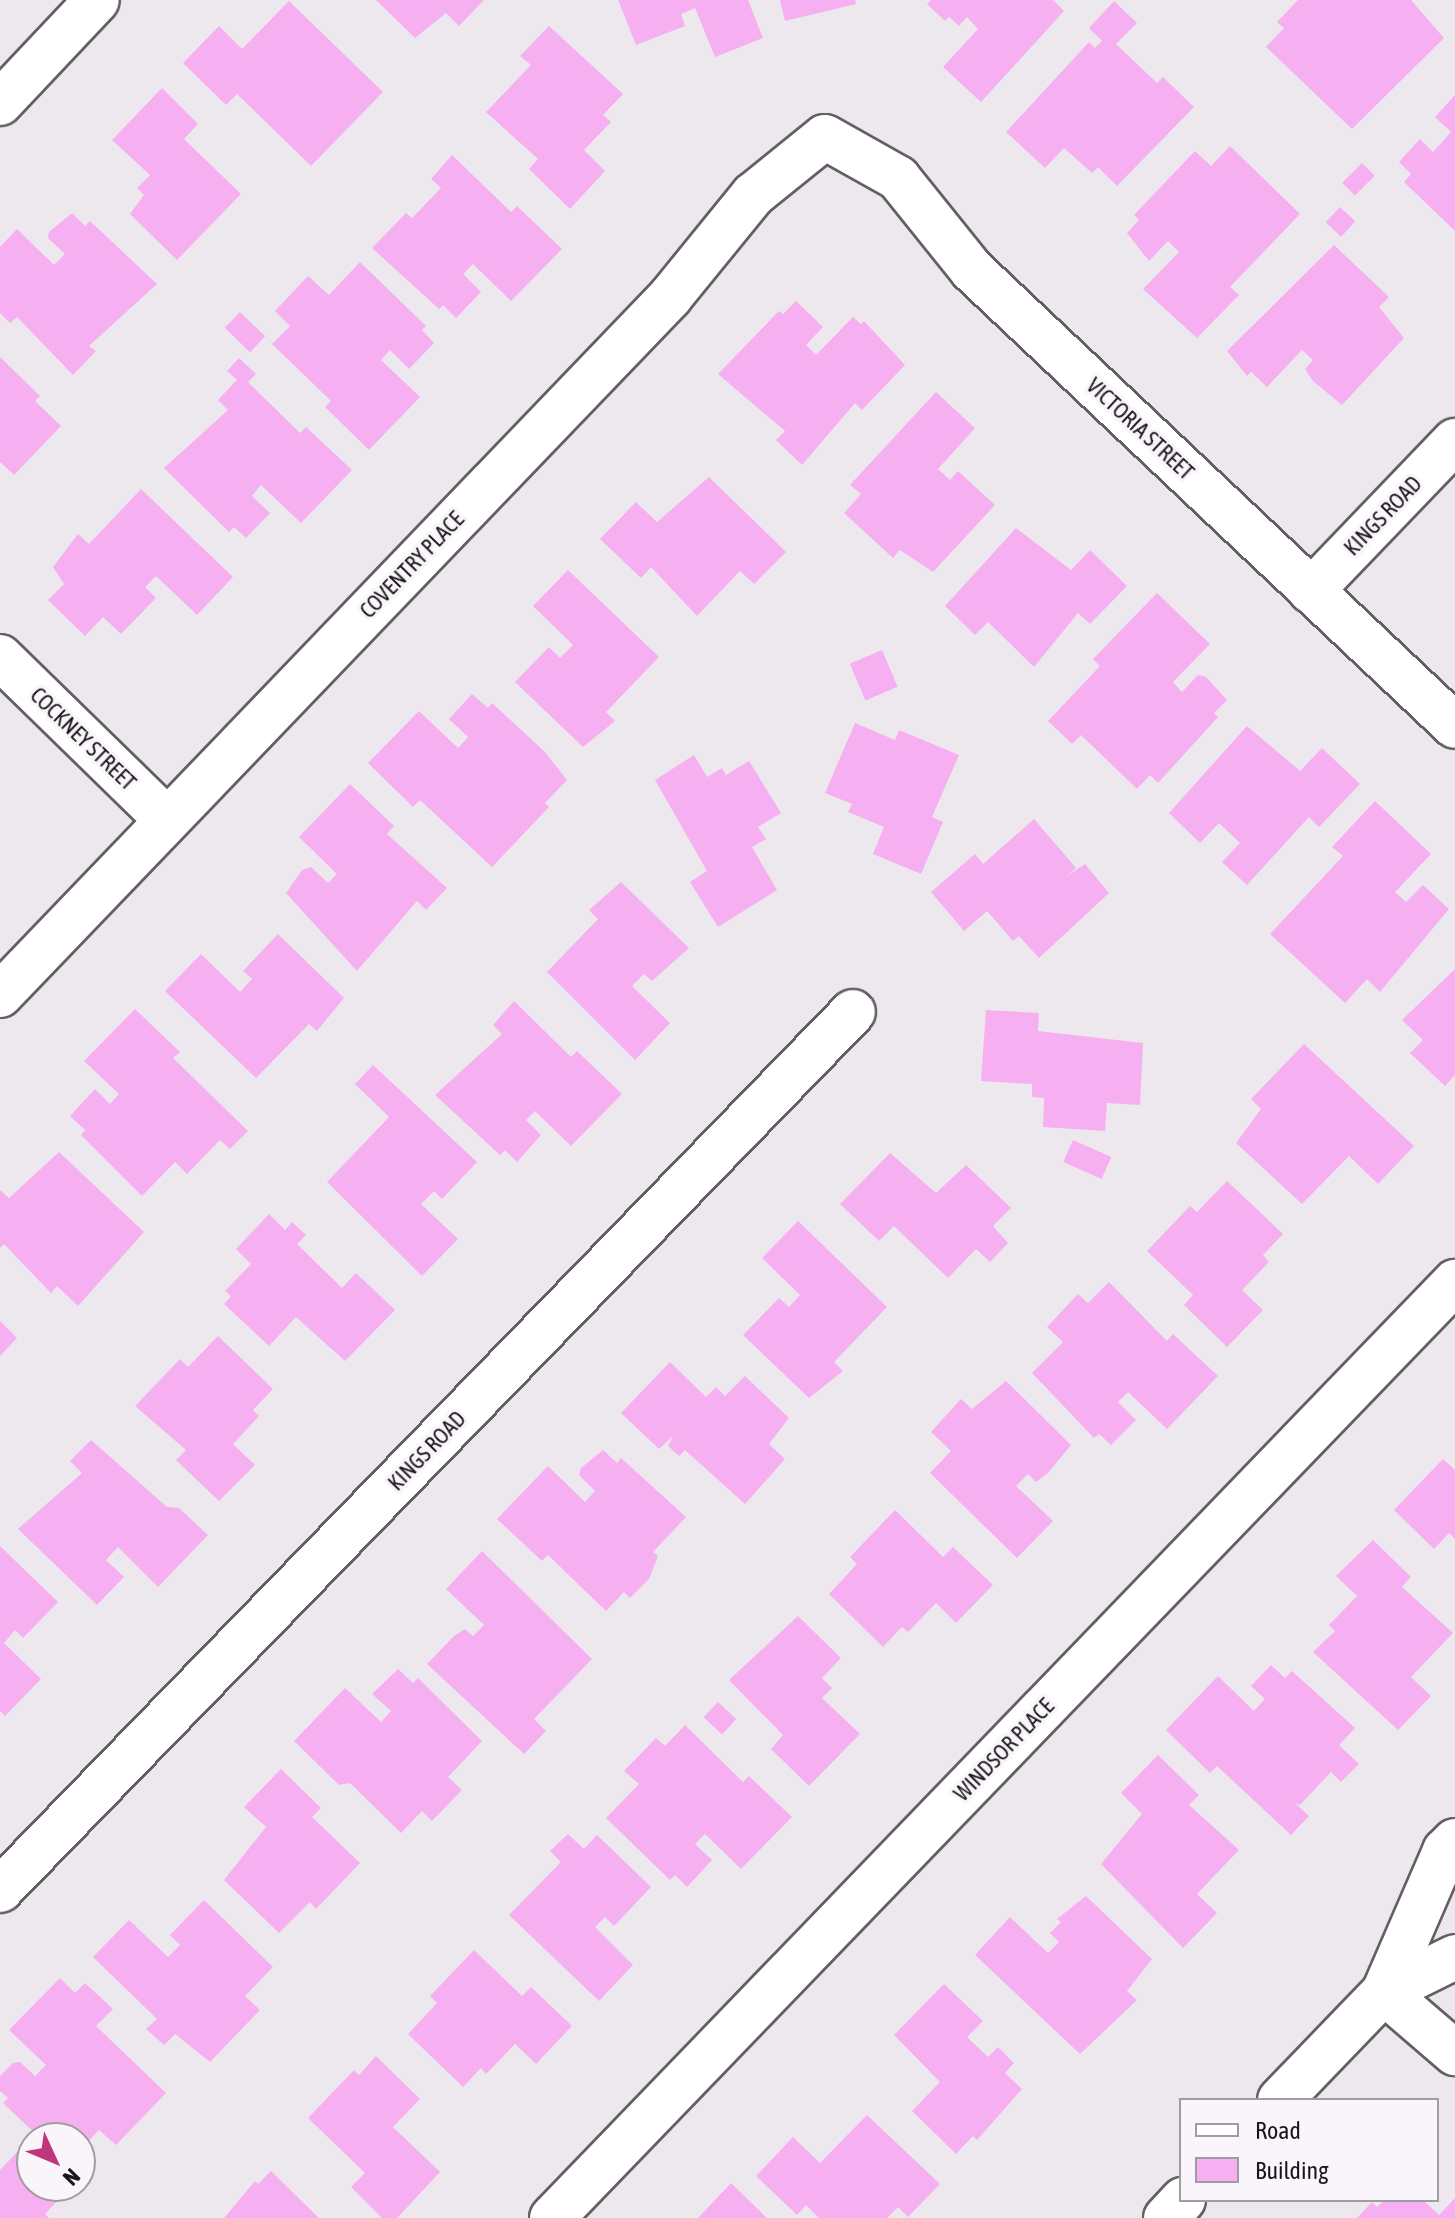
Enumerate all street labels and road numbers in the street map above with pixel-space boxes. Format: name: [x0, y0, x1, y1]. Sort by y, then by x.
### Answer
street label: VICTORIA STREET: [1081, 373, 1199, 485]
street label: KINGS ROAD: [1339, 471, 1427, 561]
street label: COVENTRY PLACE: [355, 506, 469, 624]
street label: COCKNEY STREET: [25, 682, 141, 796]
street label: KINGS ROAD: [383, 1406, 471, 1496]
street label: WINDSOR PLACE: [949, 1693, 1059, 1807]

